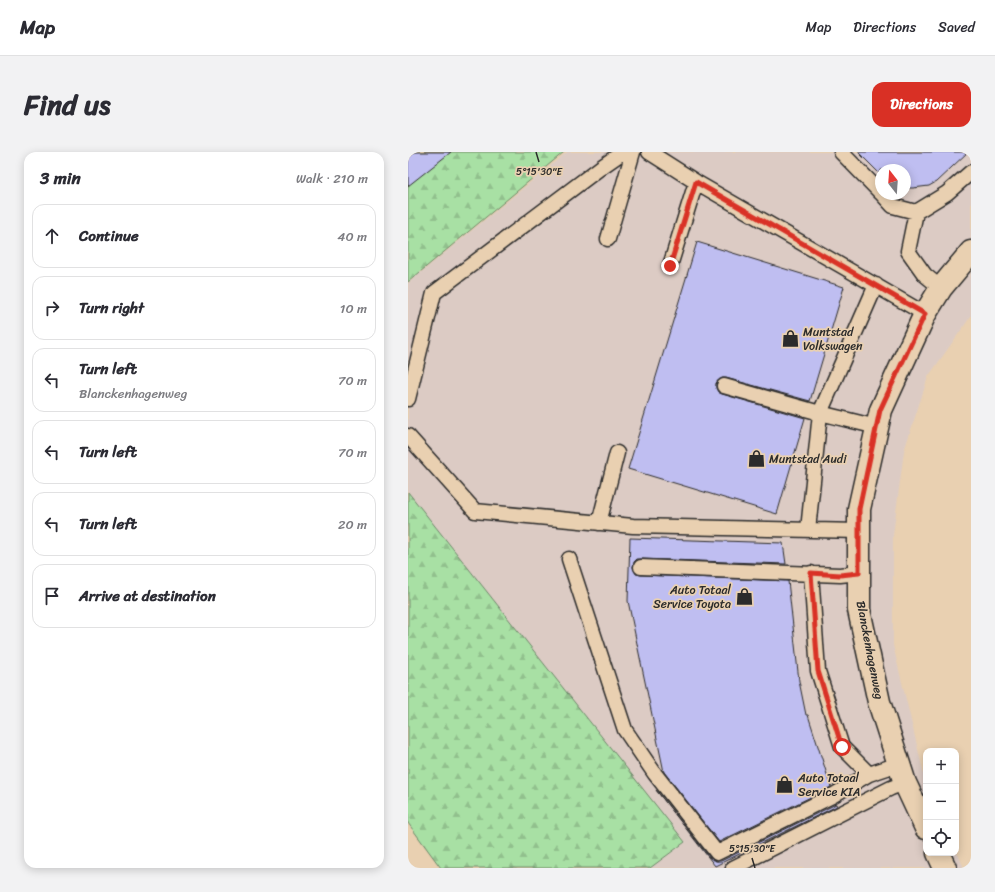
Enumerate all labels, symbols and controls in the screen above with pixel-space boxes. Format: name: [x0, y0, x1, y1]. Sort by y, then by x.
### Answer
text: Map: [20, 11, 55, 44]
text: Map: [805, 15, 831, 40]
text: Directions: [853, 15, 916, 40]
text: Saved: [938, 15, 975, 40]
text: Find us: [24, 80, 111, 129]
button: Directions: [872, 82, 971, 127]
text: 3 min: [40, 163, 81, 193]
text: 5°15'30"E: [516, 163, 563, 181]
north arrow: [875, 164, 911, 200]
text: Walk · 210 m: [296, 167, 368, 190]
text: Continue: [79, 223, 139, 249]
icon: ahead: [41, 225, 63, 247]
text: 40 m: [337, 225, 367, 248]
route end: [661, 257, 679, 275]
text: Turn right: [79, 295, 144, 321]
icon: right: [41, 297, 63, 319]
text: 10 m: [340, 297, 367, 320]
place label: Muntstad Volkswagen: [803, 321, 863, 357]
shop icon: Muntstad Volkswagen: [780, 329, 800, 349]
text: Turn left: [79, 356, 137, 382]
icon: left: [41, 369, 63, 391]
text: 70 m: [338, 369, 367, 392]
text: Blanckenhagenweg: [79, 382, 187, 405]
text: Turn left: [79, 439, 137, 465]
icon: left: [41, 441, 63, 463]
text: 70 m: [338, 441, 367, 464]
place label: Muntstad Audi: [769, 448, 847, 470]
shop icon: Muntstad Audi: [746, 449, 766, 469]
text: Turn left: [79, 511, 137, 537]
icon: left: [41, 513, 63, 535]
text: 20 m: [338, 513, 367, 536]
place label: Auto Totaal Service Toyota: [653, 579, 732, 615]
text: Arrive at destination: [79, 583, 216, 609]
icon: arrive: [41, 585, 63, 607]
shop icon: Auto Totaal Service Toyota: [734, 587, 754, 607]
street label: Blanckenhagenweg: [850, 599, 890, 701]
route start: [833, 738, 851, 756]
map controls: [923, 748, 959, 856]
button: +: [923, 748, 959, 784]
place label: Auto Totaal Service KIA: [797, 767, 860, 803]
shop icon: Auto Totaal Service KIA: [775, 775, 795, 795]
button: −: [923, 784, 959, 820]
button: locate: [923, 820, 959, 856]
text: 5°15'30"E: [729, 840, 776, 858]

